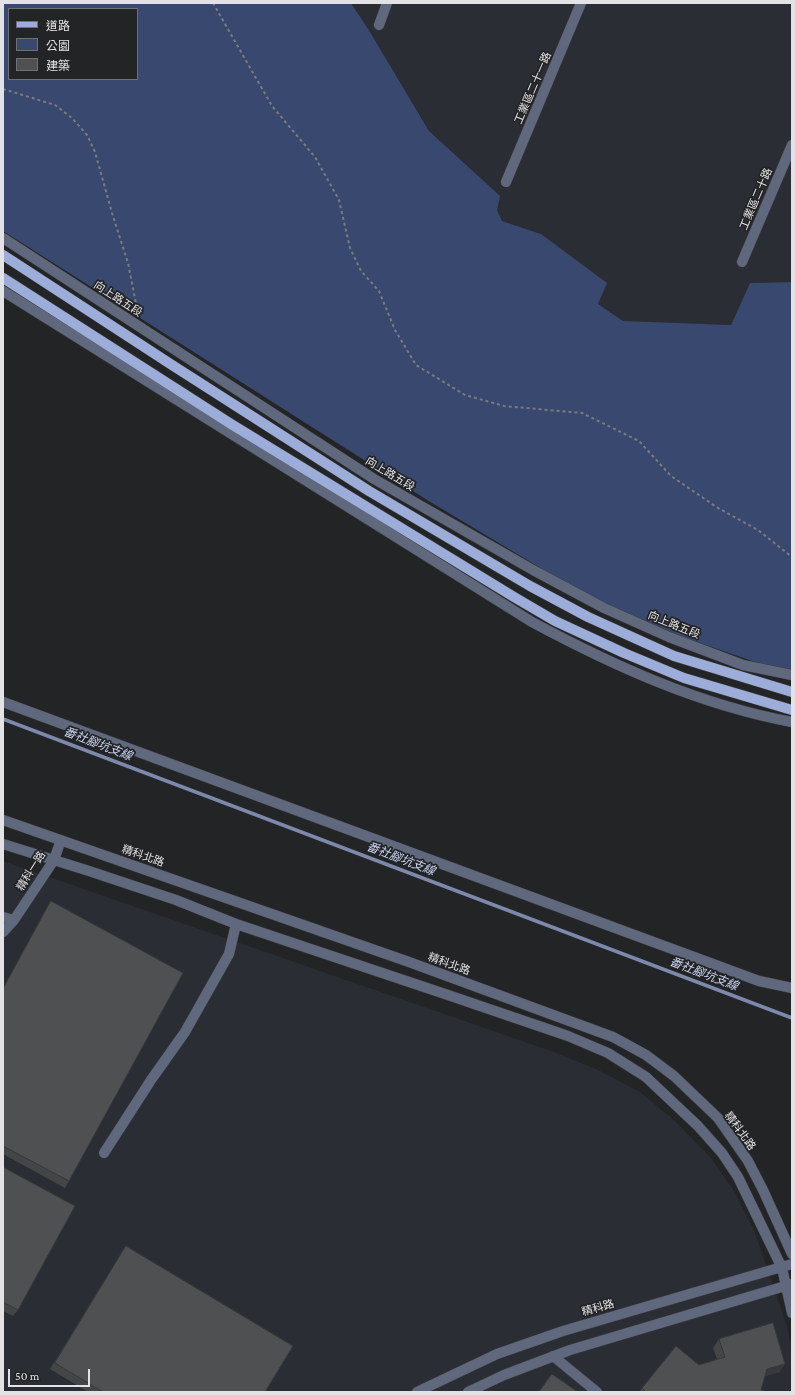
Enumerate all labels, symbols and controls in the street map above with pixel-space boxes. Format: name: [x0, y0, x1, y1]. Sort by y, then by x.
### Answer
legend: [8, 8, 138, 80]
text: 道路: [46, 19, 70, 33]
text: 公園: [46, 39, 70, 53]
street label: 工業區二十一路: [512, 50, 554, 126]
text: 建築: [46, 59, 70, 73]
street label: 工業區二十路: [737, 166, 775, 232]
street label: 向上路五段: [91, 278, 145, 320]
street label: 向上路五段: [363, 454, 417, 494]
street label: 向上路五段: [646, 609, 702, 641]
water label: 番社腳坑支線: [62, 724, 134, 764]
water label: 番社腳坑支線: [365, 839, 437, 879]
street label: 精科北路: [120, 843, 166, 869]
street label: 精科一路: [14, 849, 48, 893]
street label: 精科北路: [426, 950, 472, 978]
water label: 番社腳坑支線: [668, 954, 740, 994]
street label: 精科北路: [722, 1109, 758, 1153]
street label: 精科路: [580, 1297, 616, 1319]
scale bar: [10, 1361, 92, 1387]
text: 50 m: [15, 1369, 39, 1383]

